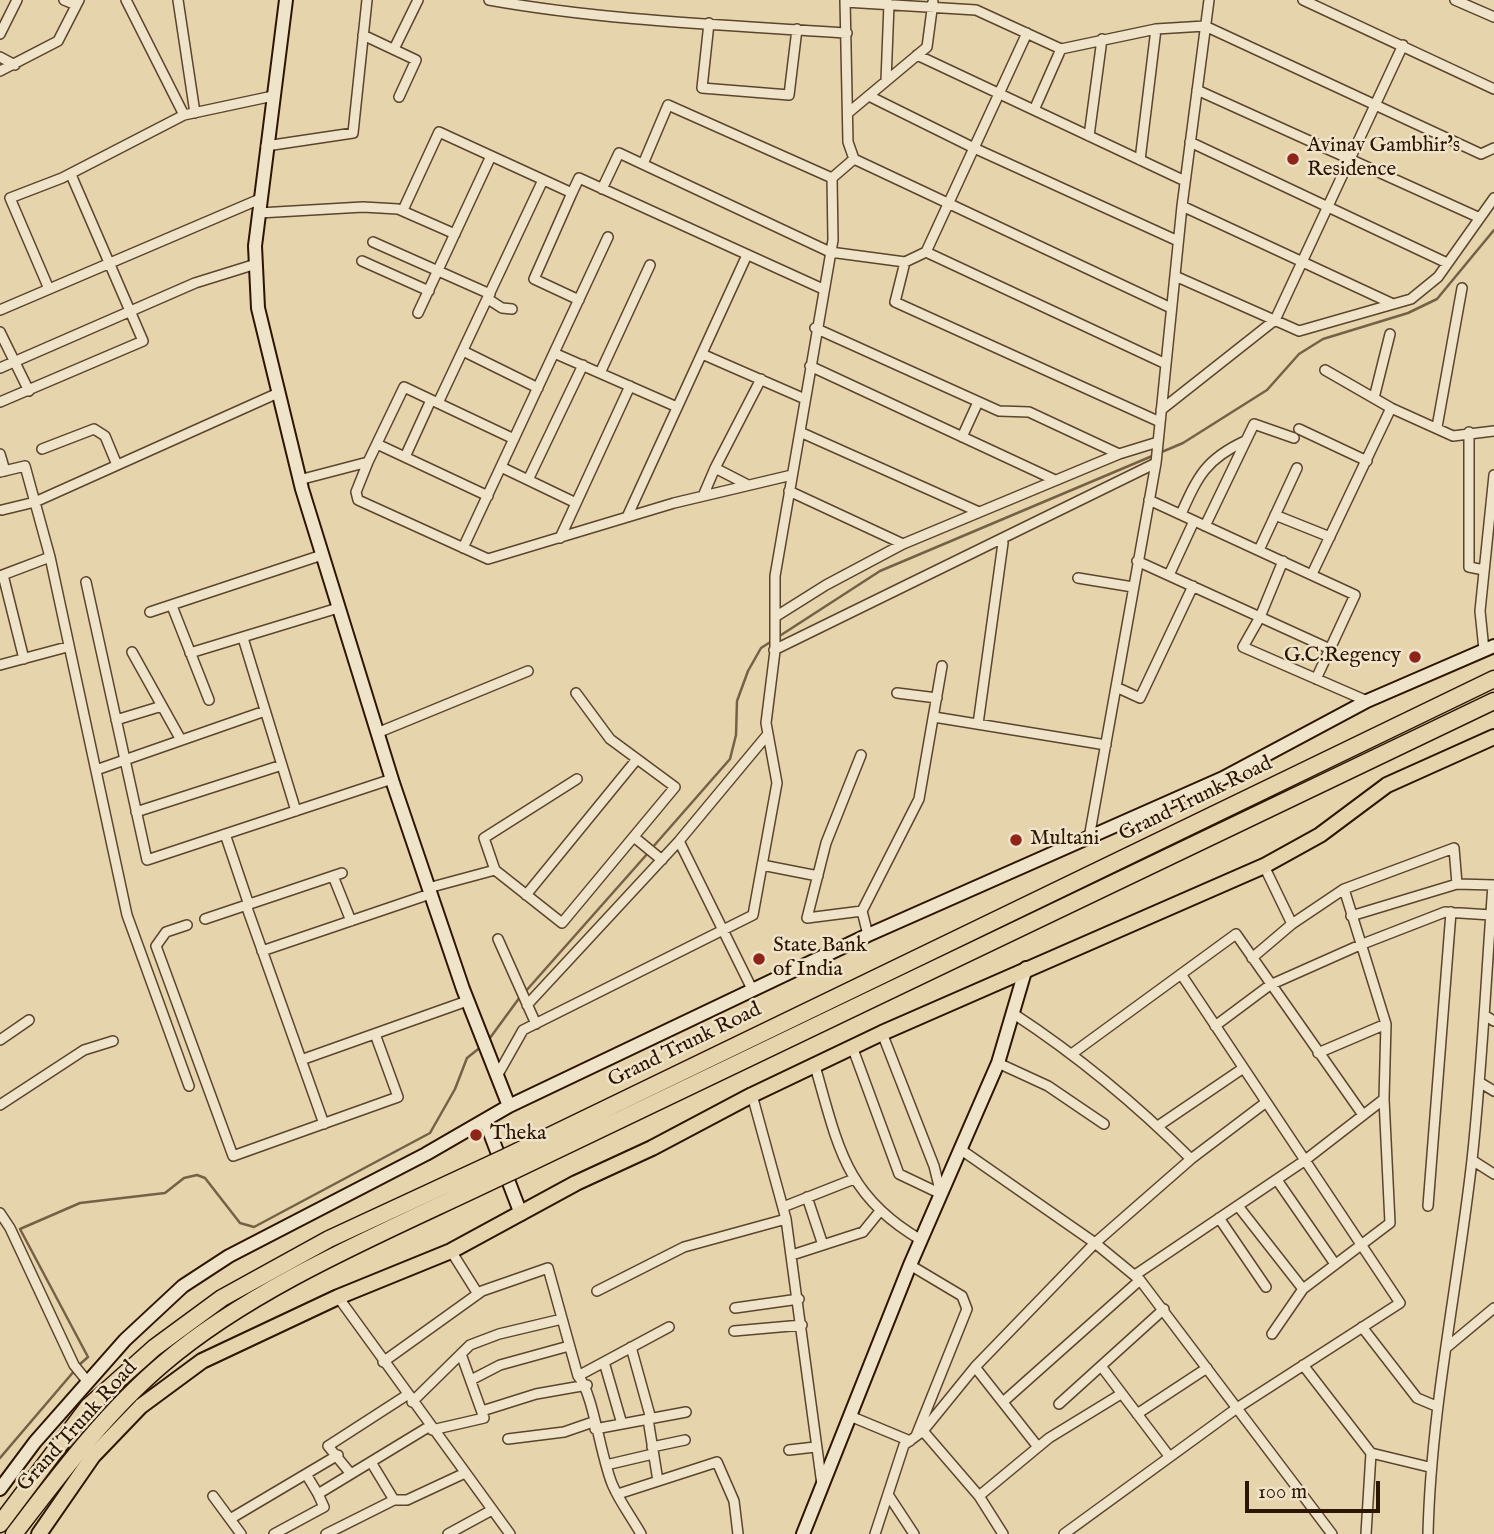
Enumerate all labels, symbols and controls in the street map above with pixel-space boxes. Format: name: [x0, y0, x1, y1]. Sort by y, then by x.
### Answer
place label: Avinav Gambhir's Residence: [1307, 134, 1460, 184]
marker: Avinav Gambhir's Residence: [1285, 151, 1301, 167]
place label: G.C.Regency: [1284, 644, 1401, 670]
marker: G.C.Regency: [1407, 649, 1423, 665]
street label: Grand Trunk Road: [1115, 752, 1277, 848]
place label: Multani: [1030, 827, 1099, 853]
marker: Multani: [1008, 832, 1024, 848]
place label: State Bank of India: [773, 934, 867, 984]
marker: State Bank of India: [751, 951, 767, 967]
street label: Grand Trunk Road: [604, 998, 766, 1094]
place label: Theka: [490, 1122, 546, 1148]
marker: Theka: [468, 1127, 484, 1143]
street label: Grand Trunk Road: [13, 1356, 143, 1498]
scale bar: [1249, 1468, 1384, 1512]
text: 100 m: [1258, 1479, 1307, 1506]

